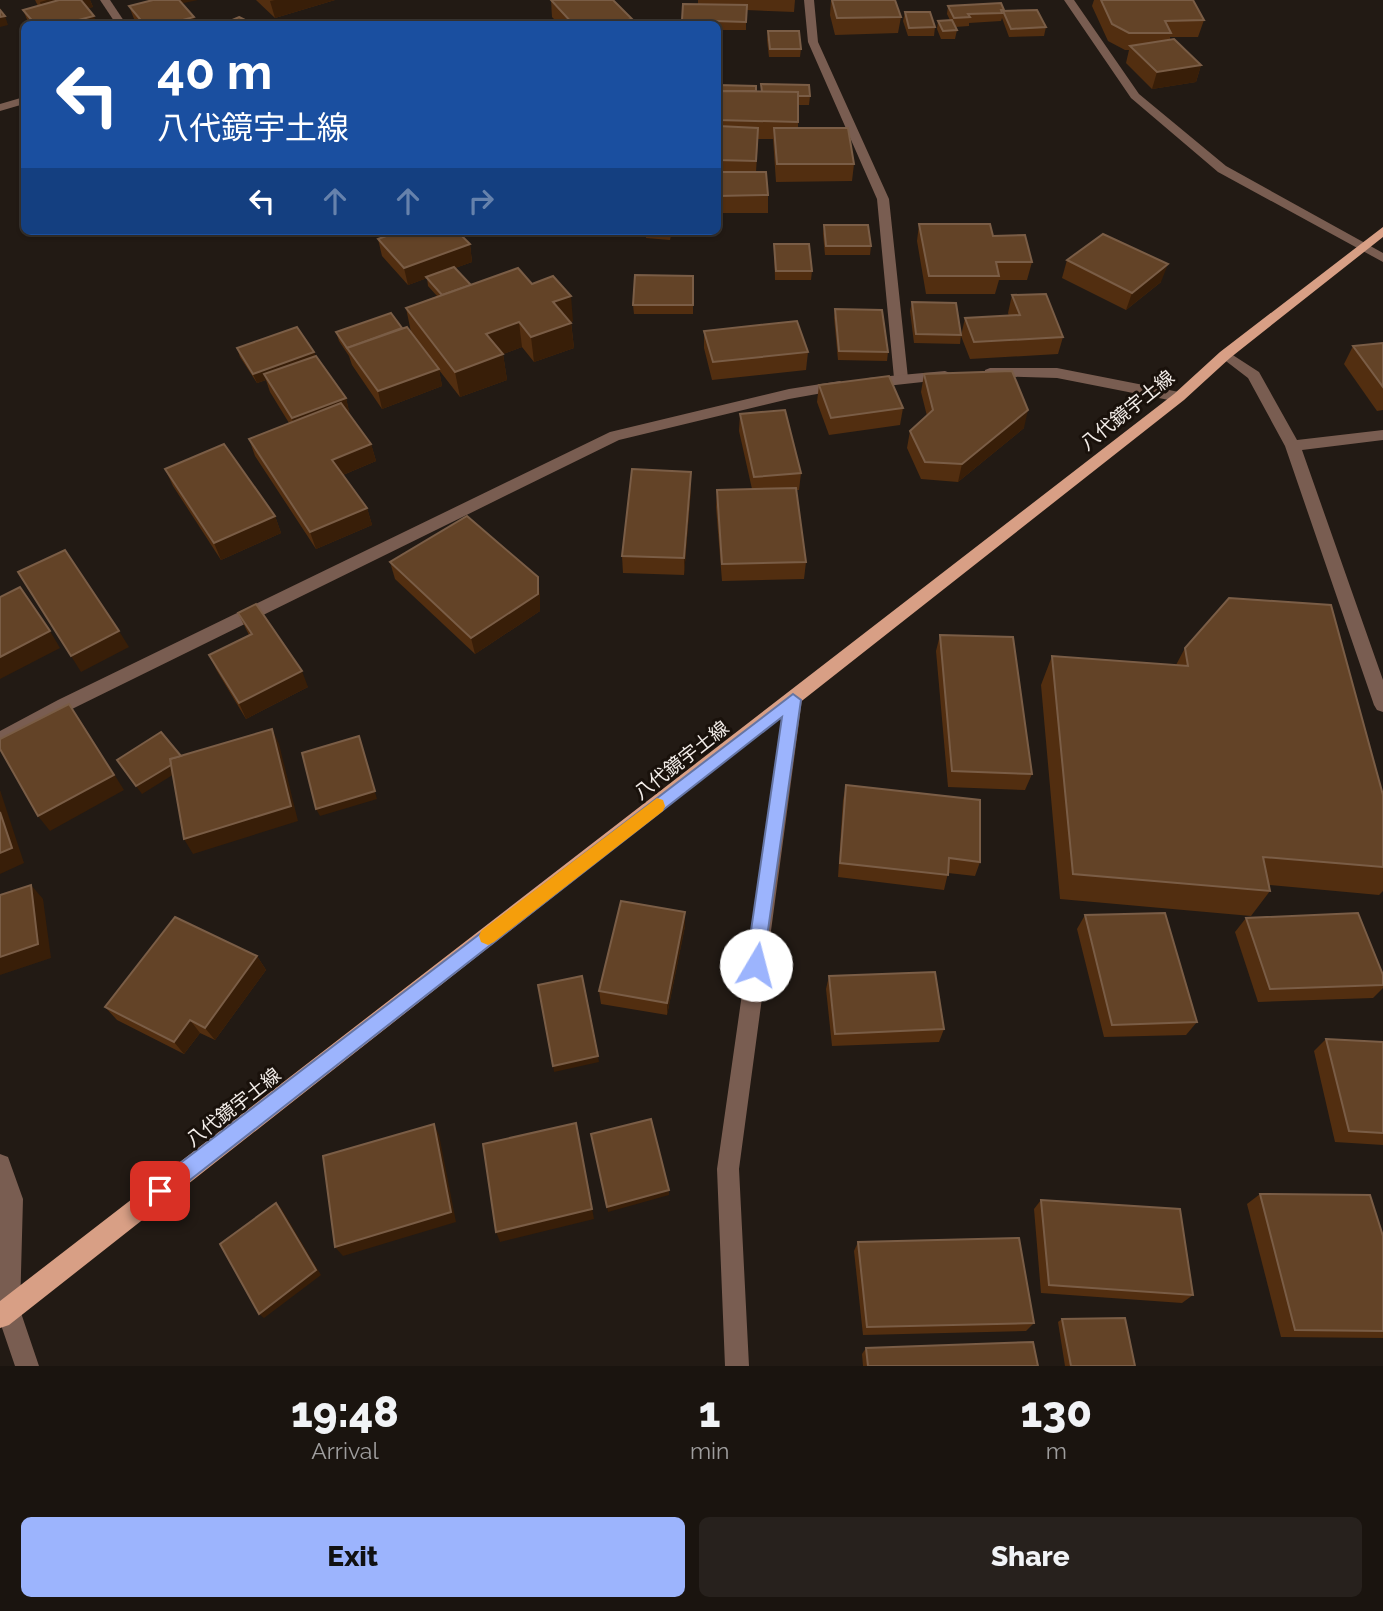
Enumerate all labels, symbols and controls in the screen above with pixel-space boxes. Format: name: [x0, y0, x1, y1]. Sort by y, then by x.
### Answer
text: 40 m: [157, 43, 272, 100]
icon: left: [42, 49, 133, 140]
text: 八代鏡宇土線: [157, 109, 349, 146]
icon: left: [243, 182, 281, 220]
icon: ahead: [316, 182, 354, 220]
icon: ahead: [389, 182, 427, 220]
icon: right: [462, 182, 500, 220]
street label: 八代鏡宇土線: [1076, 366, 1178, 454]
street label: 八代鏡宇土線: [629, 716, 733, 804]
position arrow: [719, 928, 793, 1002]
street label: 八代鏡宇土線: [181, 1063, 285, 1151]
pin: [130, 1161, 190, 1221]
icon: arrive: [141, 1172, 179, 1210]
text: 19:48: [291, 1388, 399, 1437]
text: 1: [699, 1388, 721, 1437]
text: 130: [1020, 1388, 1092, 1437]
text: Arrival: [311, 1437, 379, 1464]
text: min: [690, 1437, 729, 1464]
text: m: [1046, 1437, 1067, 1464]
button: Exit: [21, 1517, 685, 1597]
button: Share: [699, 1517, 1362, 1597]

